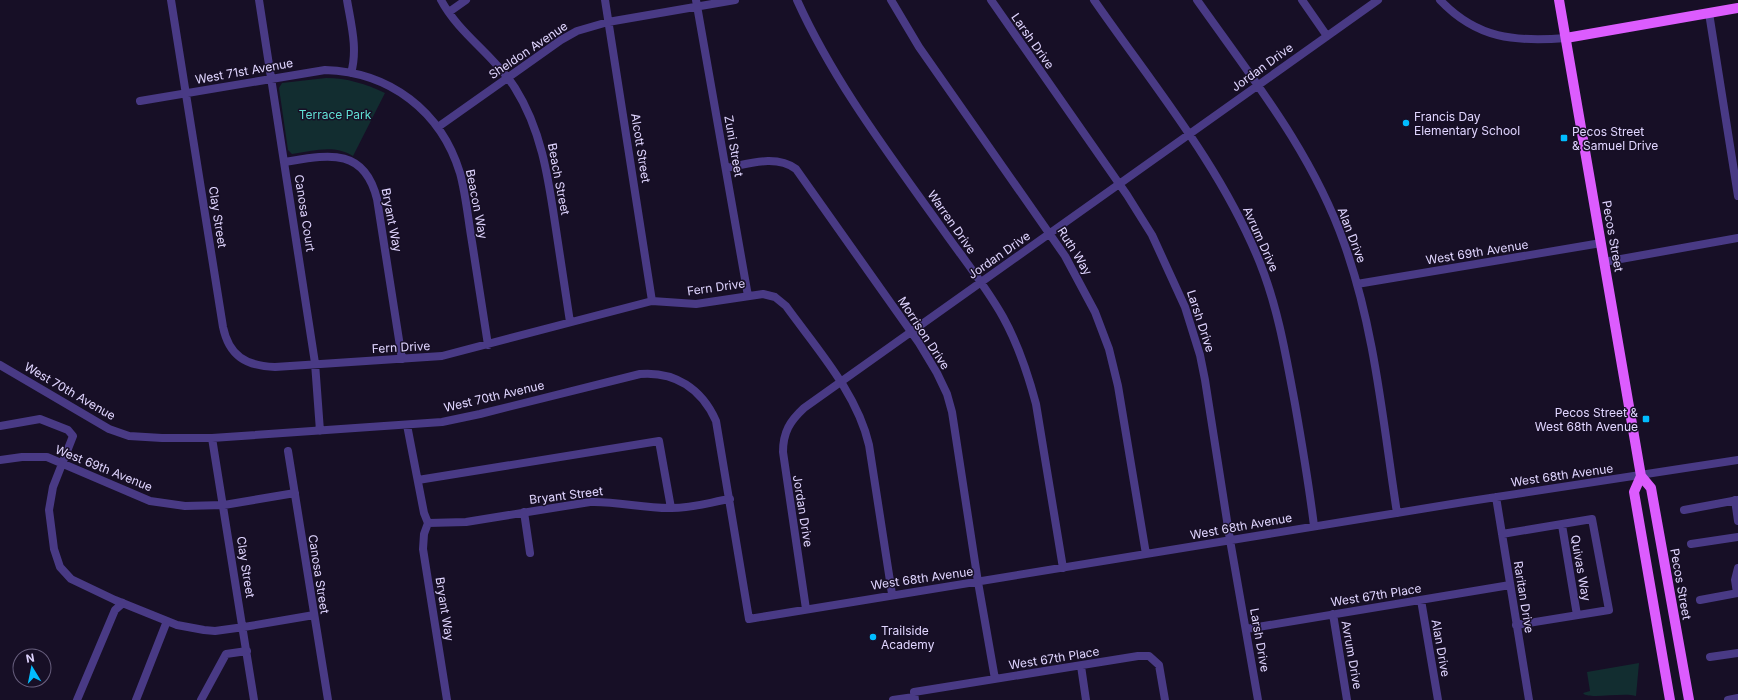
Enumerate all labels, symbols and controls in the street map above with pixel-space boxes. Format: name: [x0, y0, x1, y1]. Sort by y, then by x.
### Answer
street label: Larsh Drive: [1008, 10, 1058, 72]
street label: Sheldon Avenue: [486, 18, 570, 82]
street label: Jordan Drive: [1228, 40, 1296, 94]
street label: West 71st Avenue: [194, 55, 294, 87]
park label: Terrace Park: [299, 107, 372, 122]
place label: Francis Day Elementary School: [1414, 109, 1520, 138]
street label: Alcott Street: [628, 112, 654, 184]
street label: Zuni Street: [721, 114, 747, 178]
marker: Francis Day Elementary School: [1401, 118, 1411, 128]
place label: Pecos Street & Samuel Drive: [1572, 124, 1658, 153]
marker: Pecos Street & Samuel Drive: [1559, 133, 1569, 143]
street label: Beach Street: [545, 142, 573, 216]
street label: Beacon Way: [463, 168, 491, 240]
street label: Canosa Court: [291, 173, 319, 253]
street label: Clay Street: [206, 185, 230, 249]
street label: Bryant Way: [378, 187, 406, 254]
street label: Warren Drive: [925, 187, 979, 257]
street label: Pecos Street: [1599, 199, 1627, 273]
street label: Avrum Drive: [1240, 204, 1282, 274]
street label: Alan Drive: [1335, 205, 1369, 265]
street label: Ruth Way: [1054, 224, 1096, 278]
street label: Jordan Drive: [965, 228, 1033, 282]
street label: West 69th Avenue: [1425, 236, 1529, 267]
street label: Fern Drive: [686, 275, 746, 299]
street label: Larsh Drive: [1184, 288, 1218, 354]
street label: Morrison Drive: [895, 294, 953, 372]
street label: Fern Drive: [371, 338, 431, 356]
street label: West 70th Avenue: [22, 359, 118, 423]
street label: West 70th Avenue: [442, 377, 546, 415]
place label: Pecos Street & West 68th Avenue: [1535, 405, 1638, 434]
marker: Pecos Street & West 68th Avenue: [1641, 414, 1651, 424]
street label: West 69th Avenue: [53, 442, 155, 494]
street label: West 68th Avenue: [1510, 460, 1614, 490]
street label: Jordan Drive: [790, 474, 816, 548]
street label: Bryant Street: [528, 483, 604, 507]
street label: West 68th Avenue: [1189, 510, 1293, 542]
street label: Canosa Street: [305, 533, 333, 615]
street label: Quivas Way: [1568, 534, 1594, 602]
street label: Clay Street: [234, 535, 258, 599]
street label: Pecos Street: [1667, 547, 1695, 621]
street label: Raritan Drive: [1511, 560, 1537, 634]
street label: West 68th Avenue: [870, 563, 974, 593]
street label: Bryant Way: [433, 576, 458, 642]
street label: West 67th Place: [1330, 580, 1422, 610]
street label: Larsh Drive: [1247, 607, 1273, 673]
street label: Alan Drive: [1429, 618, 1453, 678]
street label: Avrum Drive: [1339, 619, 1365, 691]
place label: Trailside Academy: [881, 623, 935, 652]
marker: Trailside Academy: [868, 632, 878, 642]
street label: West 67th Place: [1008, 643, 1100, 673]
north arrow: [12, 648, 52, 688]
text: N: [25, 651, 36, 666]

